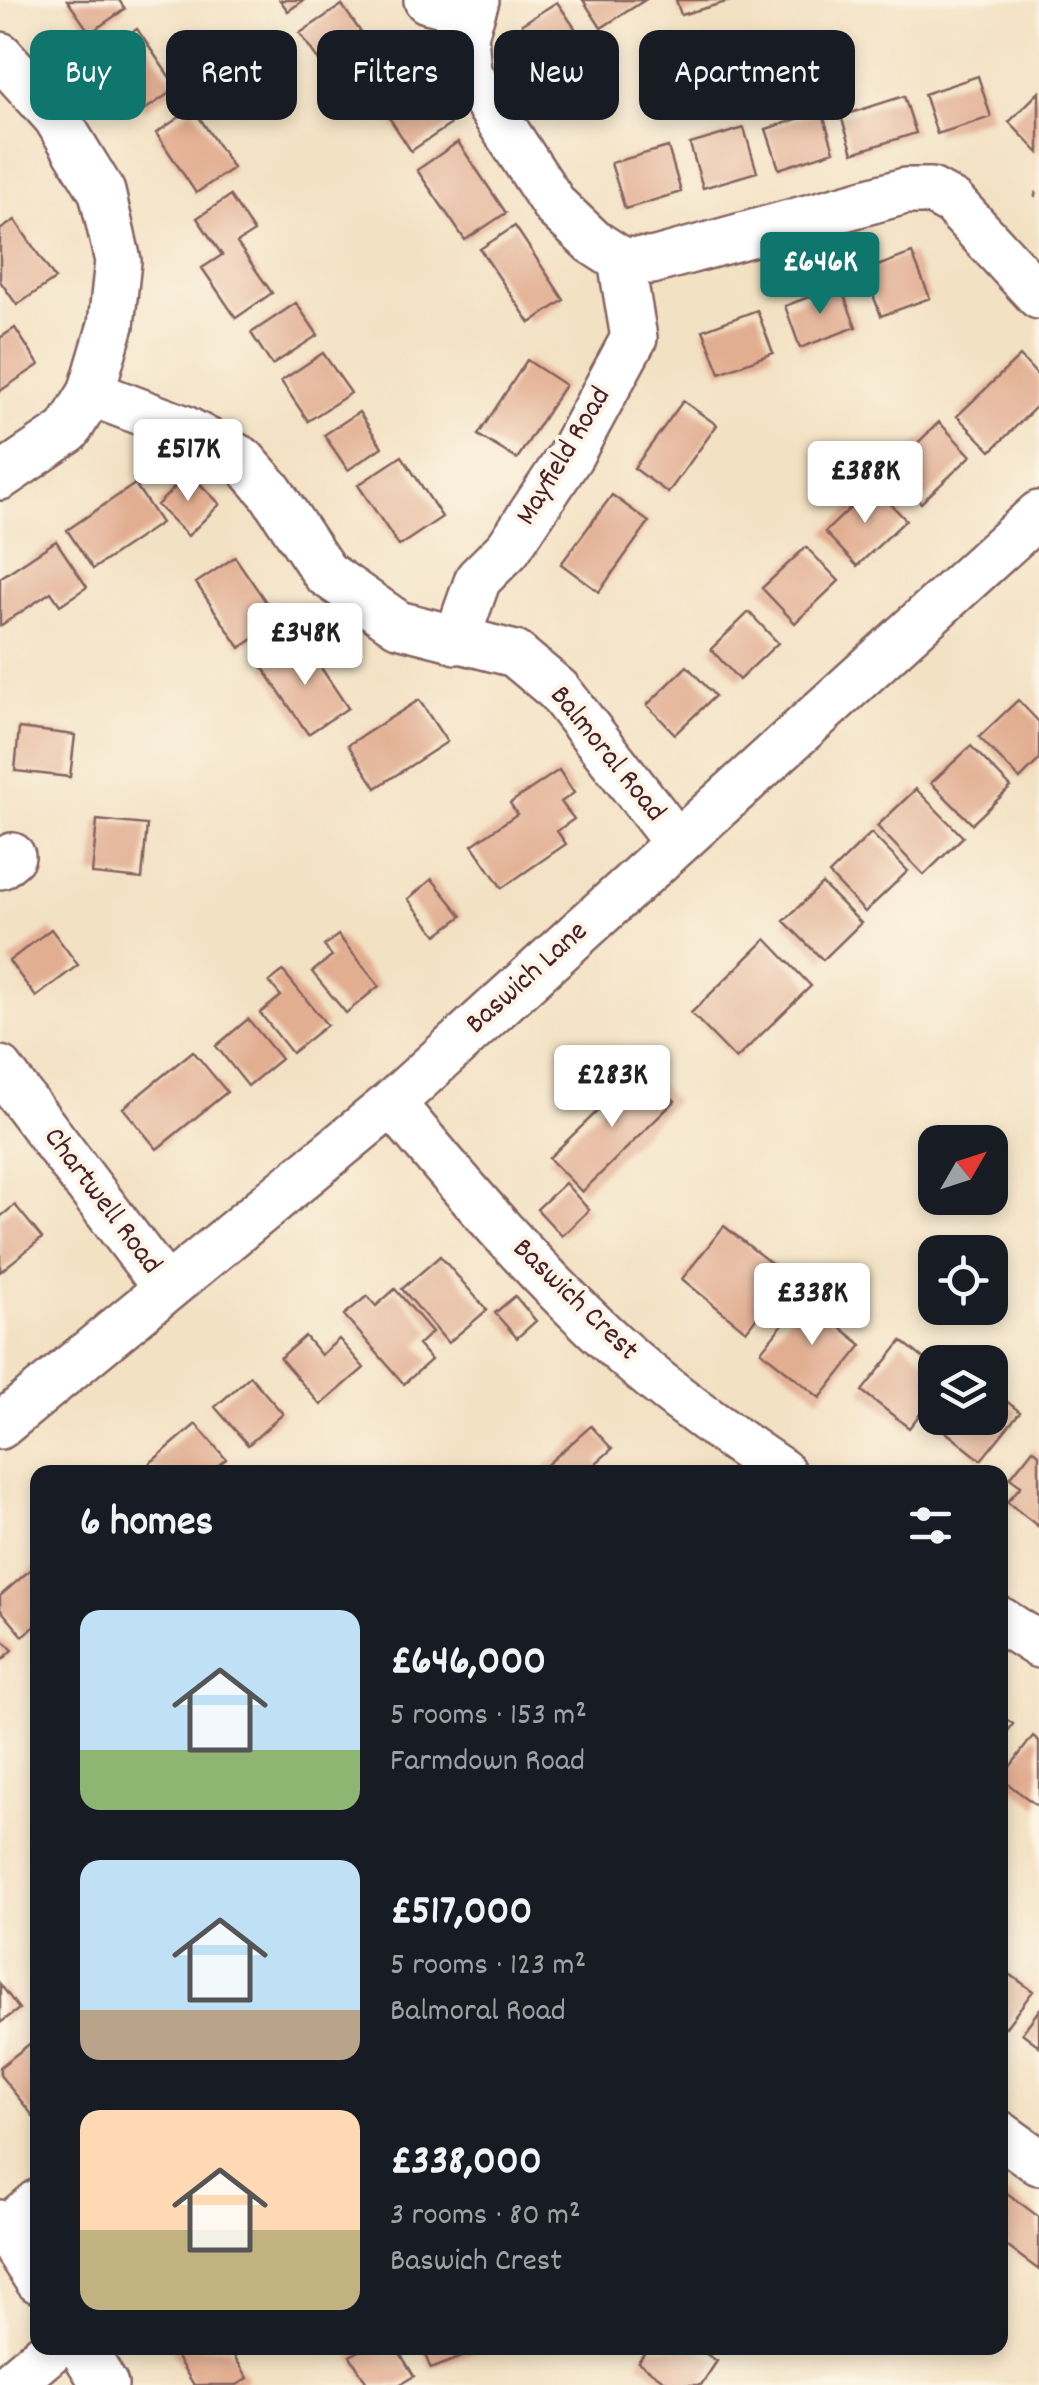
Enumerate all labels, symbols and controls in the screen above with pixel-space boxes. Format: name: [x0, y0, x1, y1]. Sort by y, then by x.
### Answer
chip: Buy: [30, 30, 146, 120]
chip: Rent: [166, 30, 297, 120]
chip: Filters: [317, 30, 474, 120]
chip: New: [494, 30, 619, 120]
chip: Apartment: [639, 30, 855, 120]
pin: £646K: [750, 232, 890, 317]
text: £646K: [782, 241, 858, 287]
street label: Mayfield Road: [507, 379, 623, 535]
pin: £517K: [118, 419, 258, 504]
text: £517K: [156, 428, 220, 474]
pin: £388K: [795, 441, 935, 526]
text: £388K: [830, 450, 900, 496]
pin: £348K: [235, 603, 375, 688]
text: £348K: [269, 612, 341, 658]
street label: Balmoral Road: [537, 677, 675, 833]
street label: Baswich Lane: [457, 912, 599, 1046]
pin: £283K: [542, 1045, 682, 1130]
text: £283K: [576, 1054, 648, 1100]
street label: Chartwell Road: [31, 1119, 171, 1285]
north arrow: [918, 1125, 1008, 1215]
map controls: [918, 1125, 1008, 1435]
street label: Baswich Crest: [501, 1230, 647, 1372]
button: locate: [918, 1235, 1008, 1325]
pin: £338K: [742, 1263, 882, 1348]
text: £338K: [776, 1272, 848, 1318]
button: layers: [918, 1345, 1008, 1435]
text: 6 homes: [80, 1495, 213, 1555]
icon: filters: [903, 1498, 958, 1553]
text: £646,000: [390, 1634, 546, 1694]
icon: home: [160, 1650, 280, 1770]
text: 5 rooms · 153 m²: [390, 1694, 587, 1740]
text: Farmdown Road: [390, 1740, 585, 1786]
text: £517,000: [390, 1884, 532, 1944]
icon: home: [160, 1900, 280, 2020]
text: 5 rooms · 123 m²: [390, 1944, 586, 1990]
text: Balmoral Road: [390, 1990, 566, 2036]
text: £338,000: [390, 2134, 542, 2194]
icon: home: [160, 2150, 280, 2270]
text: 3 rooms · 80 m²: [390, 2194, 581, 2240]
text: Baswich Crest: [390, 2240, 562, 2286]

